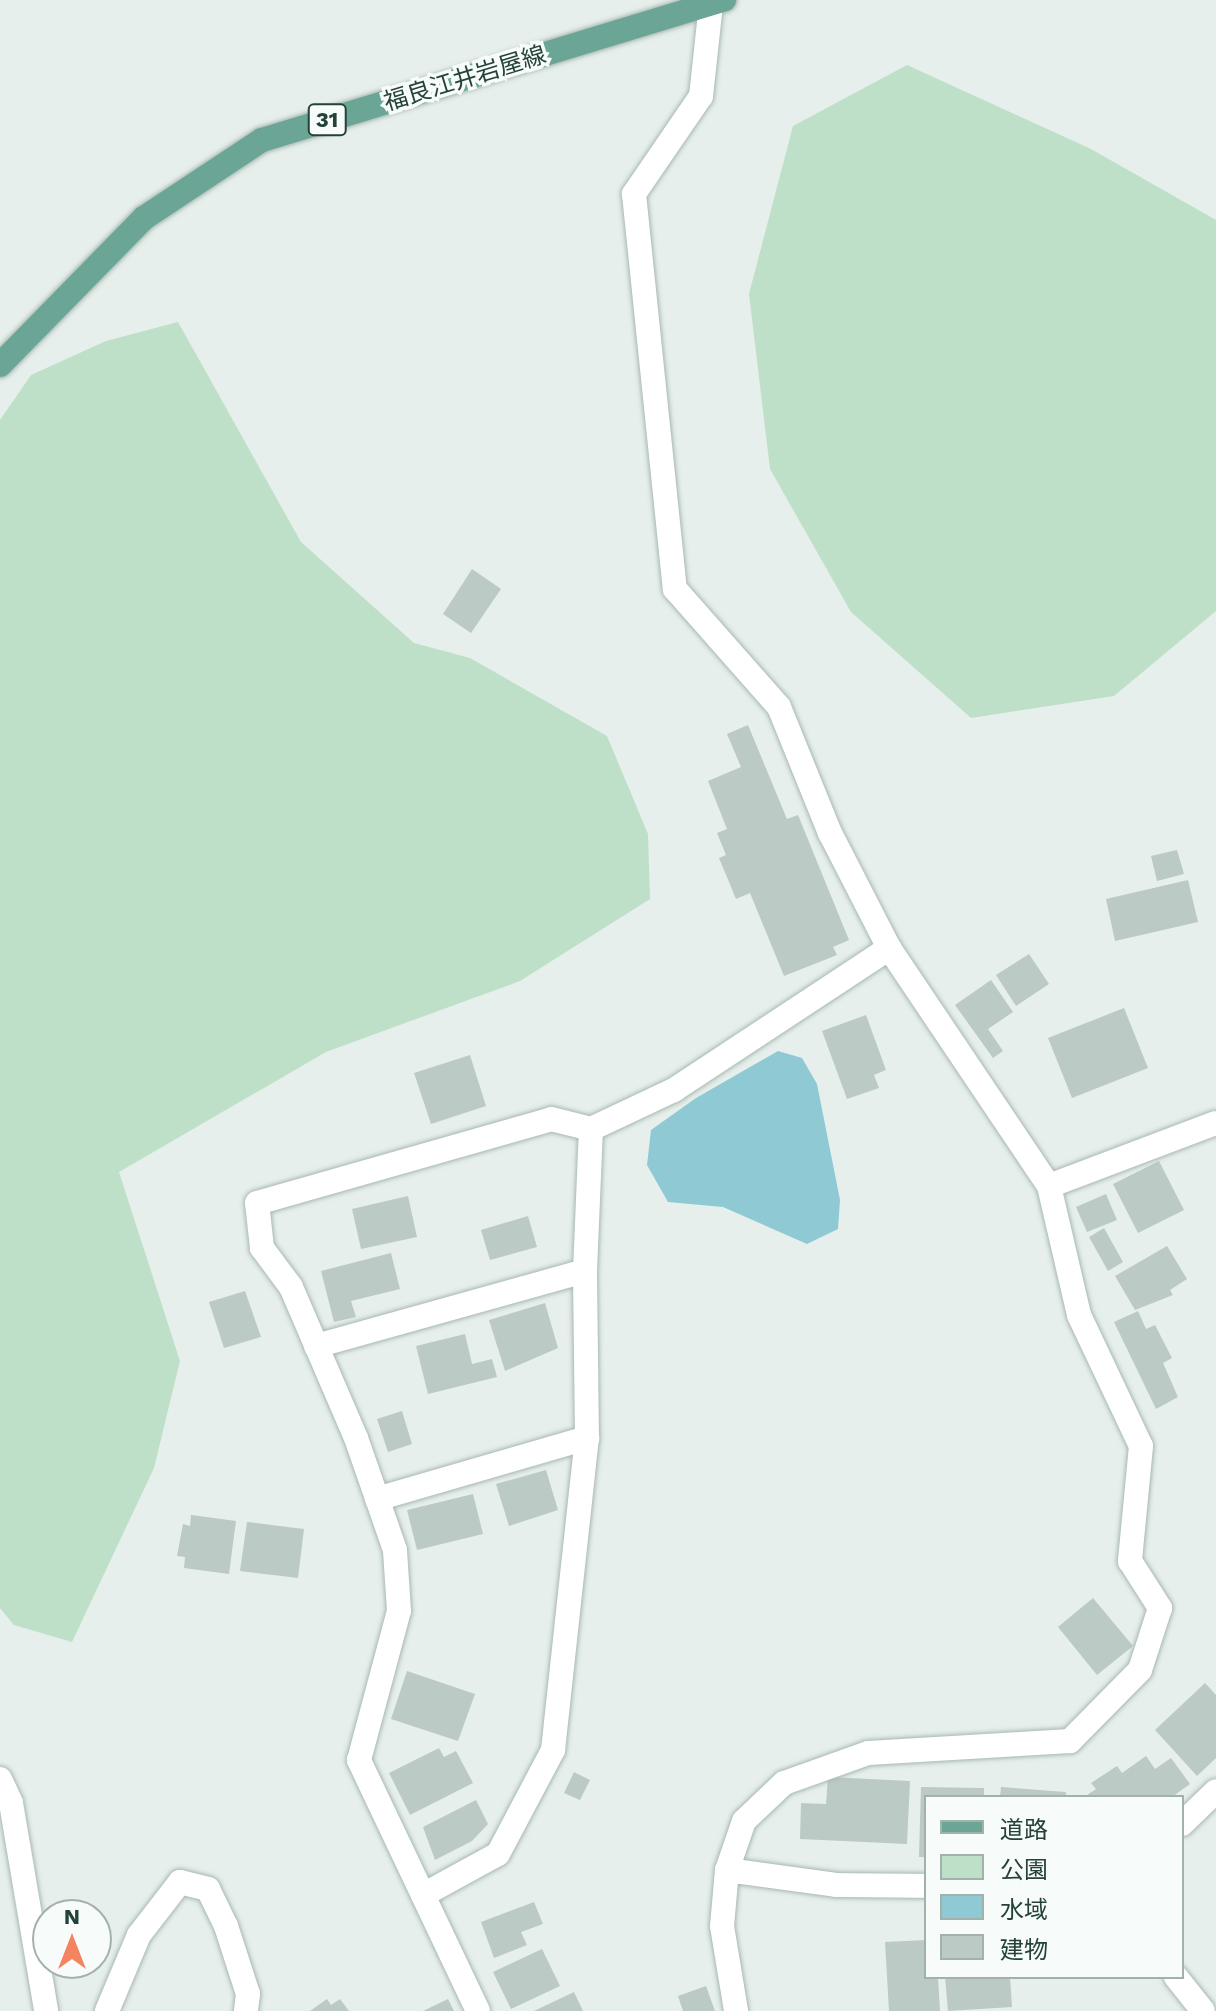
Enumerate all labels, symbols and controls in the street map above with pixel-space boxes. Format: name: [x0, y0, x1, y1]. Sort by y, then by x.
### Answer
street label: 福良江井岩屋線: [380, 41, 550, 117]
road number: 31: [307, 102, 347, 138]
legend: [924, 1795, 1184, 1979]
text: 道路: [1000, 1816, 1048, 1844]
text: 公園: [1000, 1856, 1048, 1884]
text: 水域: [1000, 1896, 1048, 1924]
north arrow: [32, 1899, 112, 1979]
text: N: [64, 1904, 80, 1929]
text: 建物: [1000, 1936, 1048, 1964]

